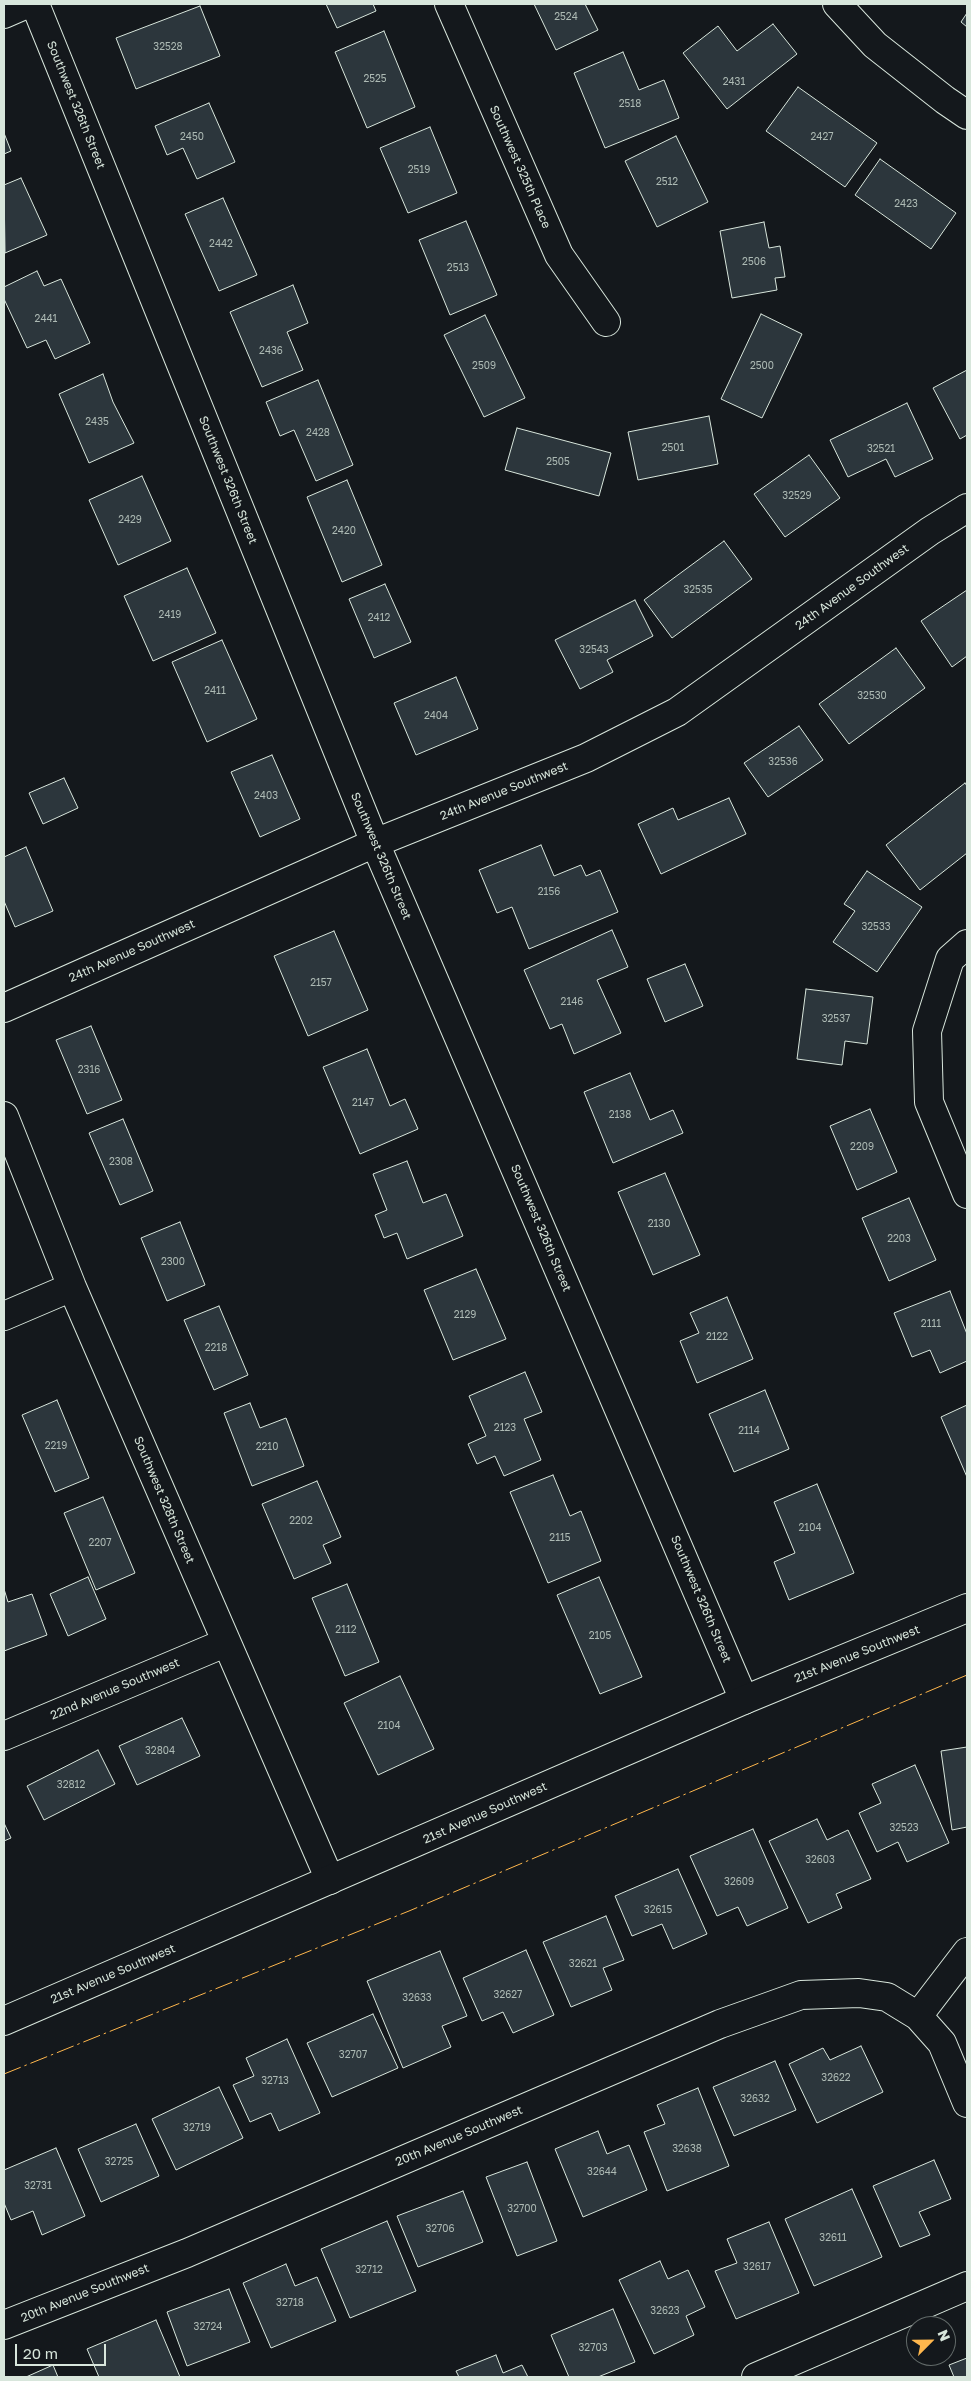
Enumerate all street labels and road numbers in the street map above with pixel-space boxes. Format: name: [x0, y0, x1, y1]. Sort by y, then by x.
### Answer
street label: Southwest 326th Street: [44, 39, 108, 171]
street label: Southwest 325th Place: [486, 103, 554, 231]
street label: Southwest 326th Street: [196, 414, 260, 546]
street label: 24th Avenue Southwest: [792, 541, 912, 633]
street label: 24th Avenue Southwest: [438, 759, 570, 823]
street label: Southwest 326th Street: [348, 790, 414, 922]
street label: 24th Avenue Southwest: [67, 917, 197, 985]
street label: Southwest 326th Street: [508, 1162, 574, 1294]
street label: Southwest 328th Street: [131, 1434, 197, 1566]
street label: Southwest 326th Street: [668, 1533, 734, 1665]
street label: 21st Avenue Southwest: [792, 1622, 922, 1686]
street label: 22nd Avenue Southwest: [48, 1655, 182, 1723]
street label: 21st Avenue Southwest: [421, 1779, 549, 1847]
street label: 21st Avenue Southwest: [48, 1941, 178, 2007]
street label: 20th Avenue Southwest: [393, 2103, 525, 2169]
street label: 20th Avenue Southwest: [19, 2261, 151, 2325]

